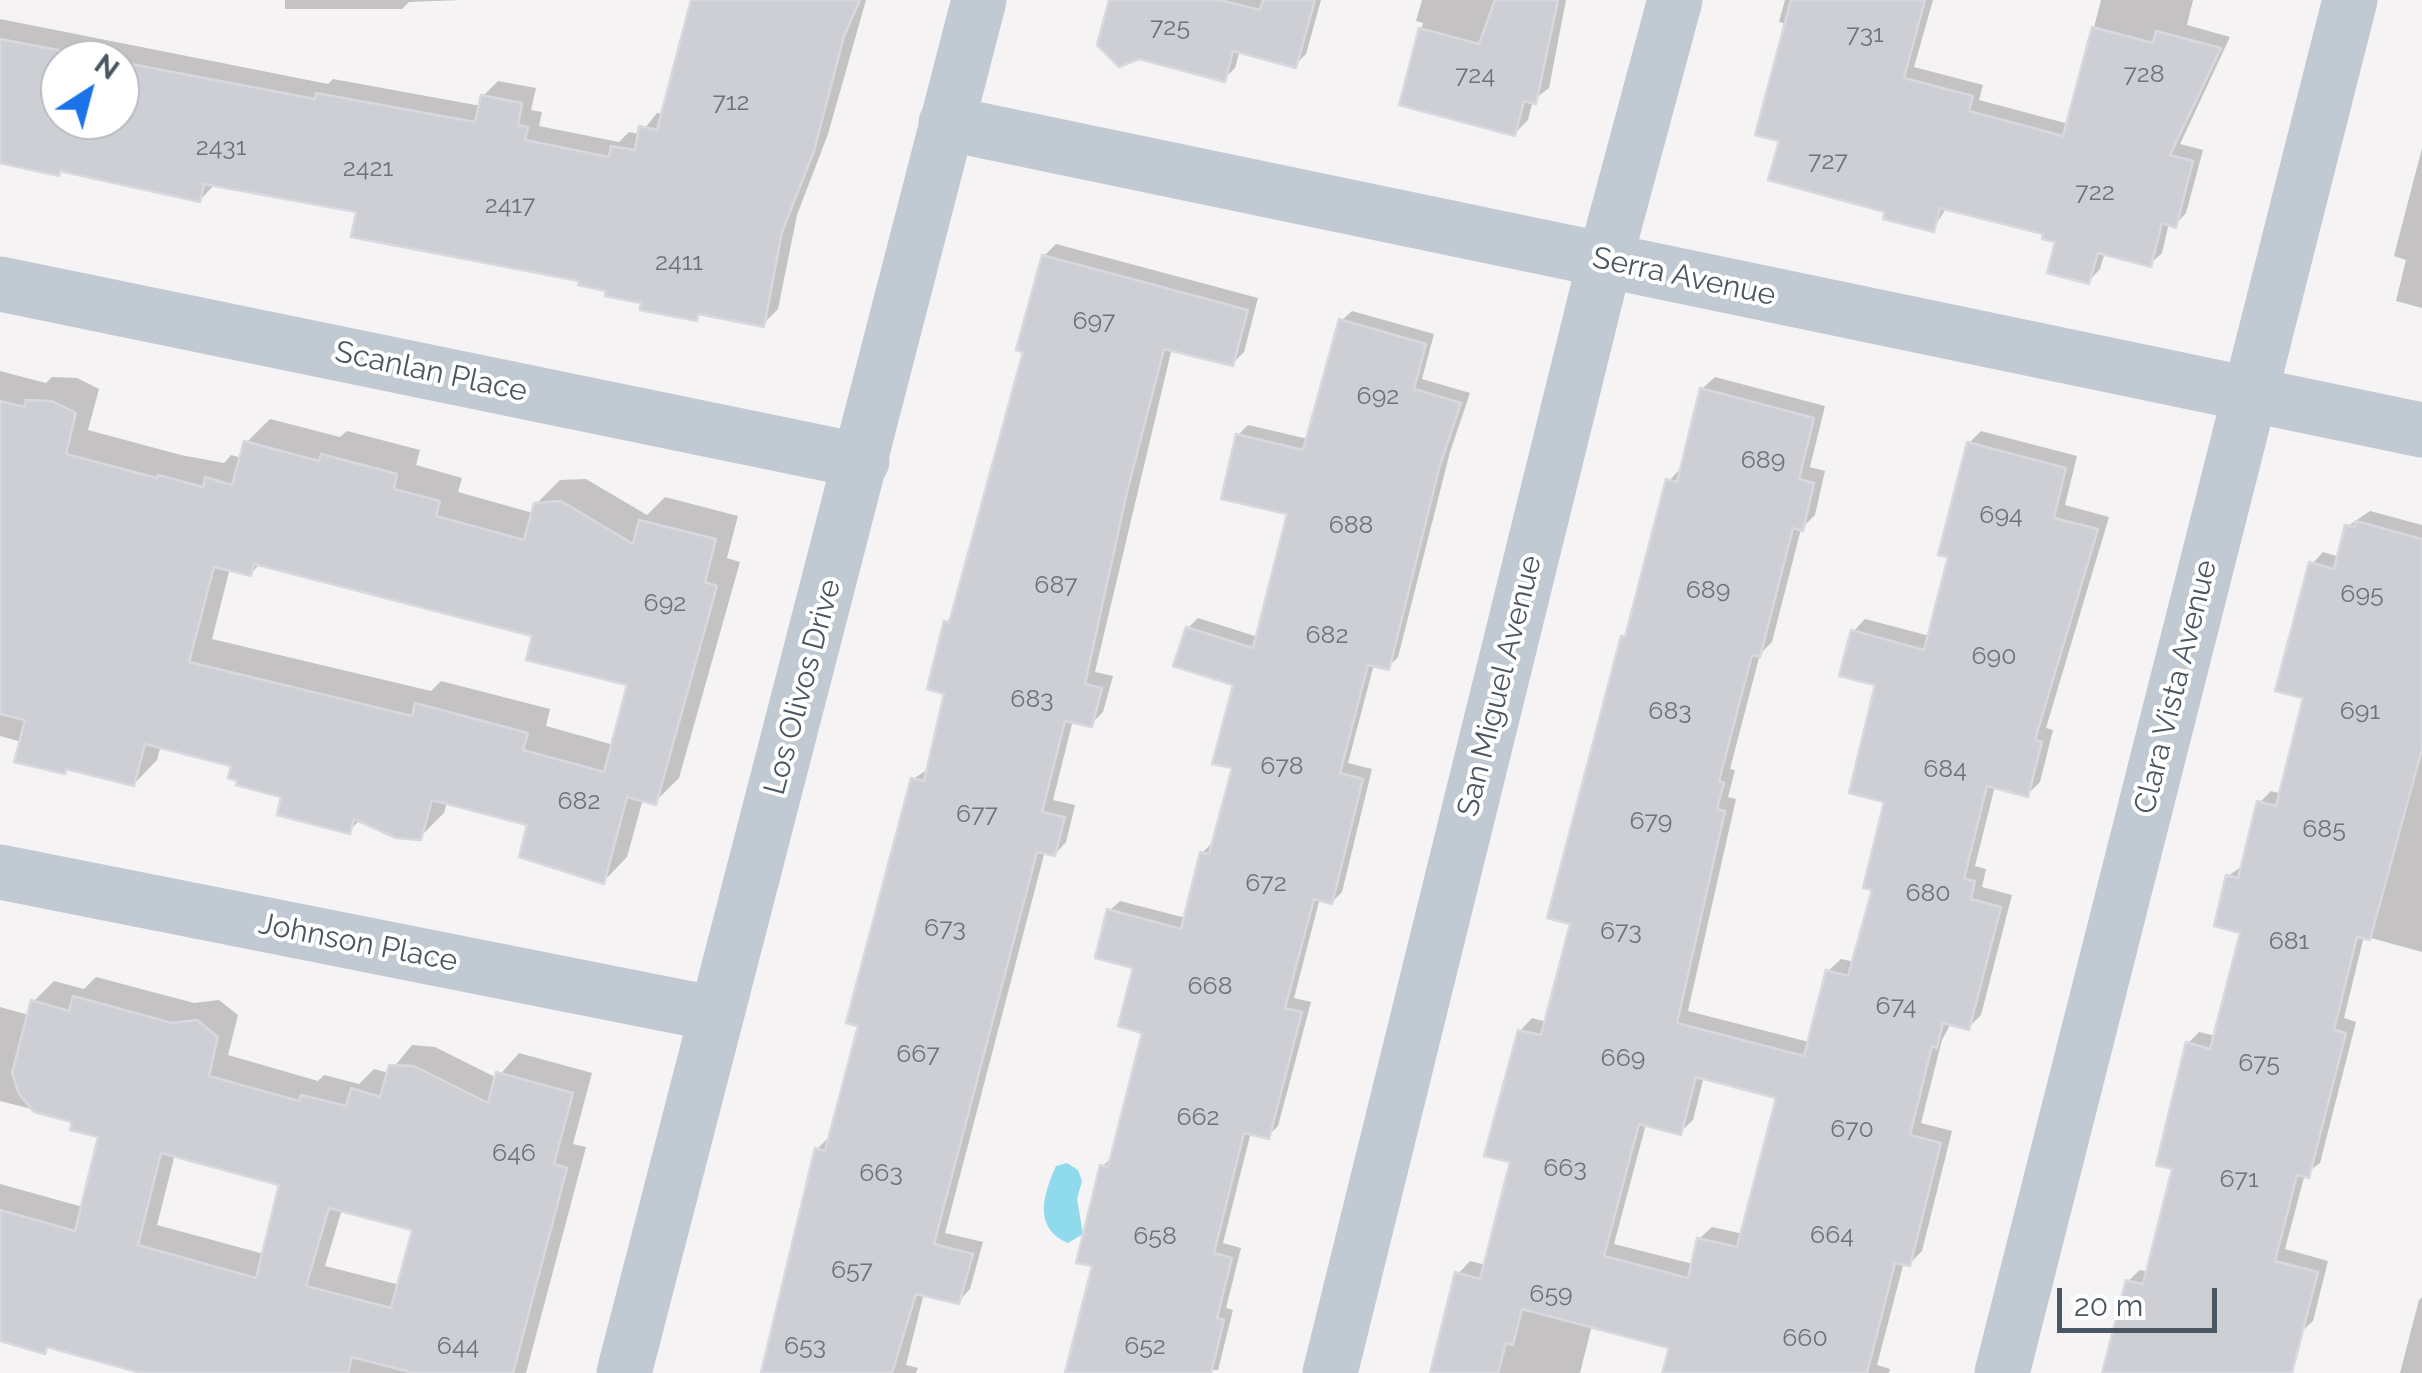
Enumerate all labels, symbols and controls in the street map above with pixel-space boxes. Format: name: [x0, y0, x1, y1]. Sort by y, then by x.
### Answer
house number: 725: [1150, 12, 1190, 42]
house number: 731: [1846, 19, 1884, 49]
north arrow: [40, 40, 140, 140]
text: N: [88, 47, 125, 87]
house number: 728: [2123, 59, 2165, 89]
house number: 724: [1455, 60, 1495, 90]
house number: 712: [712, 87, 750, 117]
house number: 2431: [196, 132, 246, 162]
house number: 727: [1808, 146, 1848, 176]
house number: 2421: [343, 153, 393, 183]
house number: 722: [2075, 177, 2115, 207]
house number: 2417: [485, 190, 535, 220]
street label: Serra Avenue: [1589, 240, 1779, 314]
house number: 2411: [655, 247, 703, 277]
house number: 697: [1073, 306, 1115, 336]
street label: Scanlan Place: [332, 334, 530, 410]
house number: 692: [1357, 381, 1399, 411]
house number: 689: [1741, 445, 1785, 475]
house number: 694: [1979, 500, 2023, 530]
house number: 688: [1329, 510, 1373, 540]
street label: San Miguel Avenue: [1450, 552, 1550, 820]
street label: Clara Vista Avenue: [2127, 556, 2225, 818]
house number: 687: [1034, 570, 1078, 600]
street label: Los Olivos Drive: [757, 575, 849, 799]
house number: 689: [1686, 575, 1730, 605]
house number: 695: [2340, 579, 2384, 609]
house number: 692: [644, 588, 686, 618]
house number: 682: [1306, 620, 1348, 650]
house number: 690: [1971, 641, 2017, 671]
house number: 683: [1010, 684, 1054, 714]
house number: 683: [1648, 696, 1692, 726]
house number: 691: [2340, 696, 2380, 726]
house number: 678: [1260, 751, 1304, 781]
house number: 684: [1923, 754, 1967, 784]
house number: 682: [558, 786, 600, 816]
house number: 677: [956, 799, 998, 829]
house number: 679: [1629, 806, 1673, 836]
house number: 685: [2302, 814, 2346, 844]
house number: 672: [1245, 868, 1287, 898]
house number: 680: [1905, 878, 1951, 908]
street label: Johnson Place: [256, 906, 460, 980]
house number: 673: [924, 913, 966, 943]
house number: 673: [1600, 916, 1642, 946]
house number: 681: [2269, 926, 2309, 956]
house number: 668: [1188, 971, 1232, 1001]
house number: 674: [1876, 991, 1916, 1021]
house number: 667: [896, 1039, 940, 1069]
house number: 669: [1601, 1043, 1645, 1073]
house number: 675: [2238, 1048, 2280, 1078]
house number: 662: [1176, 1102, 1220, 1132]
house number: 670: [1830, 1114, 1874, 1144]
house number: 646: [492, 1138, 536, 1168]
house number: 663: [1543, 1153, 1587, 1183]
house number: 663: [859, 1158, 903, 1188]
house number: 671: [2219, 1164, 2259, 1194]
house number: 664: [1810, 1220, 1854, 1250]
house number: 658: [1133, 1221, 1177, 1251]
house number: 657: [831, 1255, 873, 1285]
scale bar: [2062, 1268, 2222, 1330]
house number: 659: [1529, 1279, 1573, 1309]
text: 20 m: [2074, 1288, 2143, 1323]
house number: 660: [1782, 1323, 1828, 1353]
house number: 644: [437, 1331, 479, 1361]
house number: 653: [784, 1331, 826, 1361]
house number: 652: [1124, 1331, 1166, 1361]

